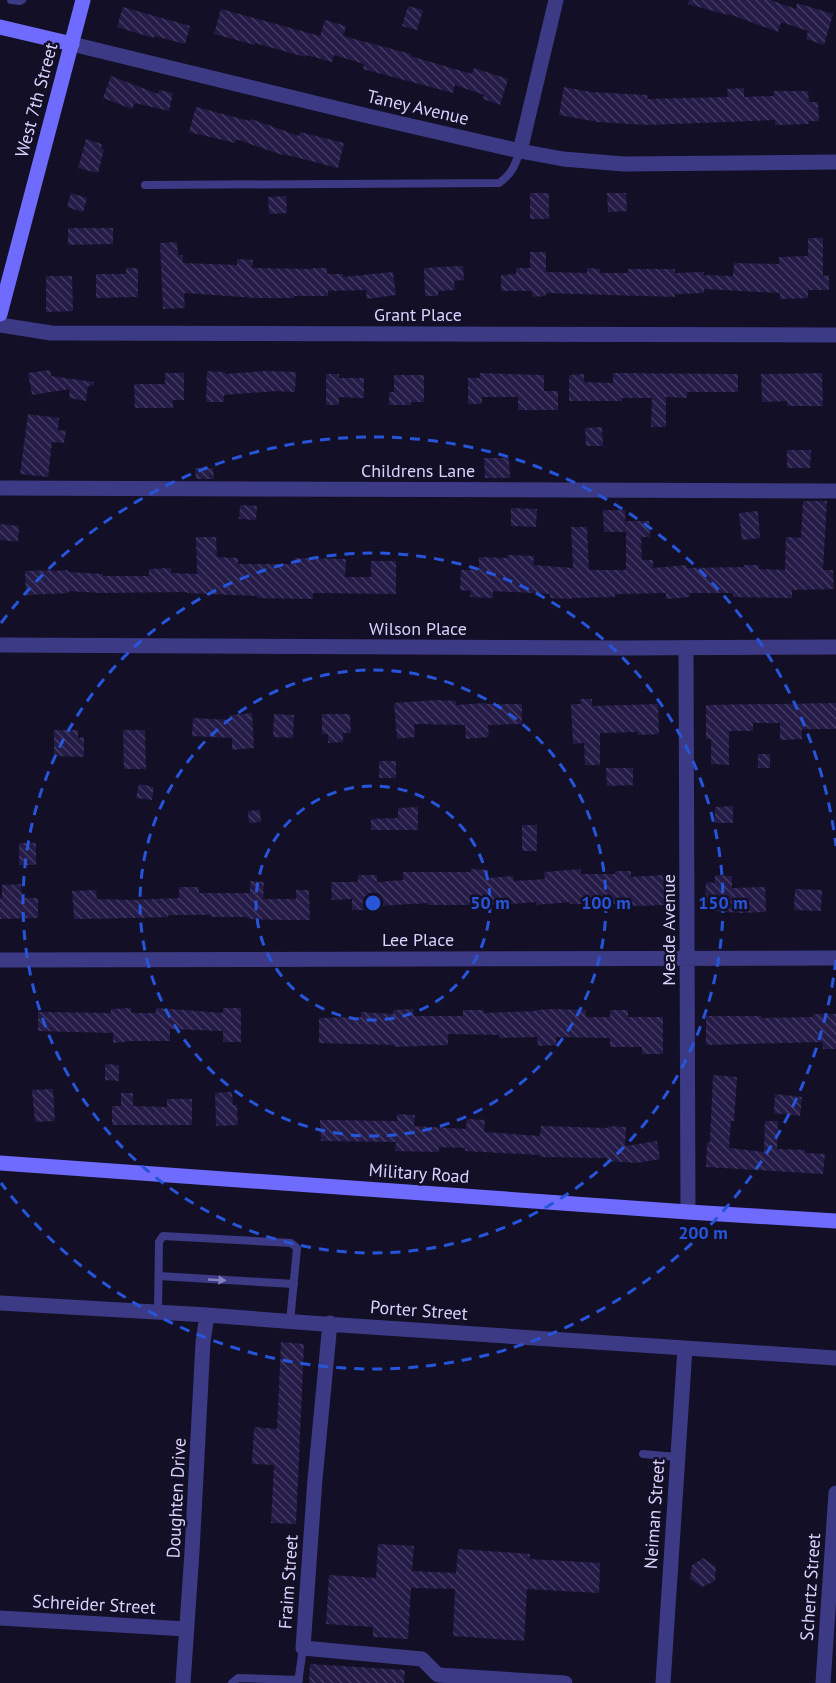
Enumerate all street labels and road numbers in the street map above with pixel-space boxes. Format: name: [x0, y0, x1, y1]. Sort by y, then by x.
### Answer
street label: West 7th Street: [10, 40, 62, 160]
street label: Taney Avenue: [365, 84, 471, 130]
street label: Grant Place: [374, 303, 462, 326]
street label: Childrens Lane: [361, 459, 475, 482]
street label: Wilson Place: [369, 617, 467, 640]
street label: Meade Avenue: [657, 874, 680, 986]
street label: Lee Place: [382, 928, 454, 951]
street label: Military Road: [368, 1158, 470, 1188]
street label: Porter Street: [369, 1295, 469, 1325]
street label: Doughten Drive: [161, 1437, 191, 1559]
street label: Neiman Street: [639, 1458, 669, 1570]
street label: Schertz Street: [795, 1532, 825, 1642]
street label: Fraim Street: [273, 1534, 303, 1630]
street label: Schreider Street: [32, 1589, 156, 1619]

